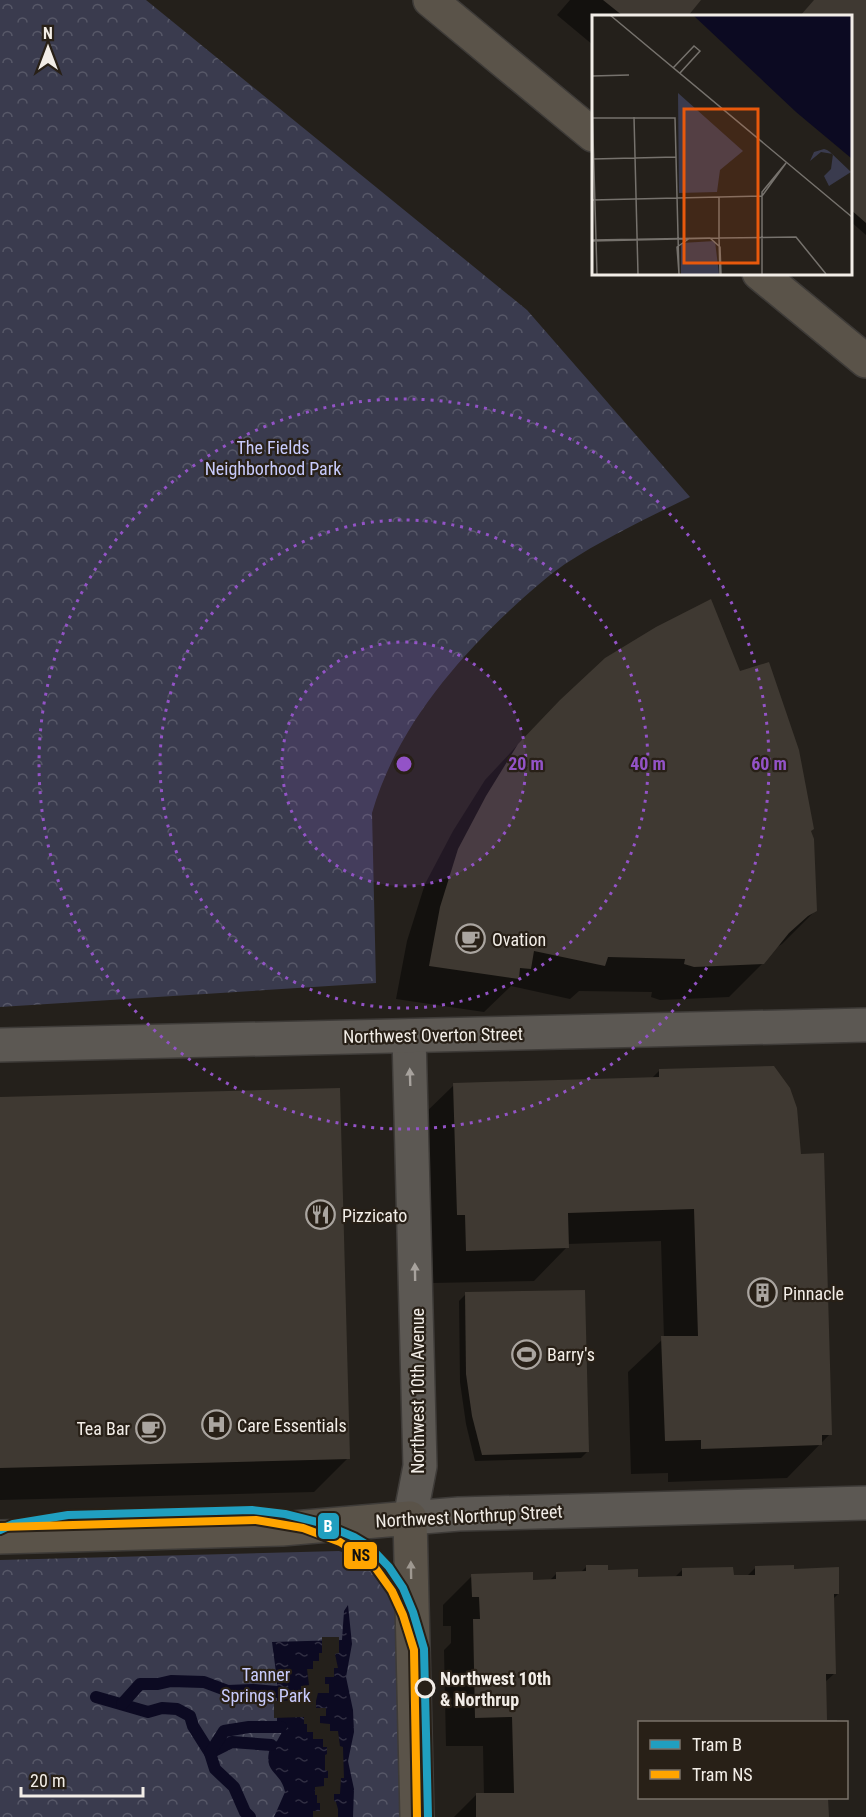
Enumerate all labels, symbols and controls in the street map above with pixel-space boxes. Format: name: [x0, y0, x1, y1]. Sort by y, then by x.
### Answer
inset map: [592, 15, 851, 274]
north arrow: [18, 18, 78, 78]
text: N: [43, 24, 53, 43]
park label: The Fields Neighborhood Park: [205, 437, 341, 479]
text: 20 m: [508, 753, 544, 774]
text: 40 m: [630, 753, 666, 774]
text: 60 m: [751, 753, 787, 774]
centre of rings: [394, 754, 414, 774]
cafe icon: Ovation: [455, 923, 487, 955]
place label: Ovation: [492, 929, 546, 950]
street label: Northwest Overton Street: [343, 1023, 523, 1047]
one-way arrow: [405, 1067, 415, 1086]
restaurant icon: Pizzicato: [305, 1199, 337, 1231]
place label: Pizzicato: [342, 1205, 407, 1226]
one-way arrow: [411, 1262, 420, 1281]
building icon: Pinnacle: [746, 1277, 778, 1309]
place label: Pinnacle: [783, 1283, 844, 1304]
street label: Northwest 10th Avenue: [407, 1308, 428, 1474]
sports icon: Barry's: [510, 1338, 542, 1370]
place label: Barry's: [547, 1344, 595, 1365]
hospital icon: Care Essentials: [200, 1409, 232, 1441]
cafe icon: Tea Bar: [135, 1412, 167, 1444]
place label: Care Essentials: [237, 1415, 347, 1436]
place label: Tea Bar: [76, 1418, 131, 1439]
street label: Northwest Northrup Street: [375, 1501, 563, 1531]
line badge: B: [317, 1512, 340, 1540]
text: B: [324, 1517, 333, 1536]
line badge: NS: [343, 1541, 378, 1570]
text: NS: [352, 1546, 371, 1565]
one-way arrow: [406, 1560, 416, 1579]
park label: Tanner Springs Park: [221, 1664, 311, 1706]
place label: Northwest 10th & Northrup: [440, 1668, 551, 1710]
marker: Northwest 10th & Northrup: [415, 1678, 435, 1698]
legend: [638, 1721, 848, 1799]
text: Tram B: [692, 1734, 742, 1755]
scale bar: [21, 1760, 142, 1798]
text: Tram NS: [692, 1764, 753, 1785]
text: 20 m: [30, 1770, 65, 1791]

